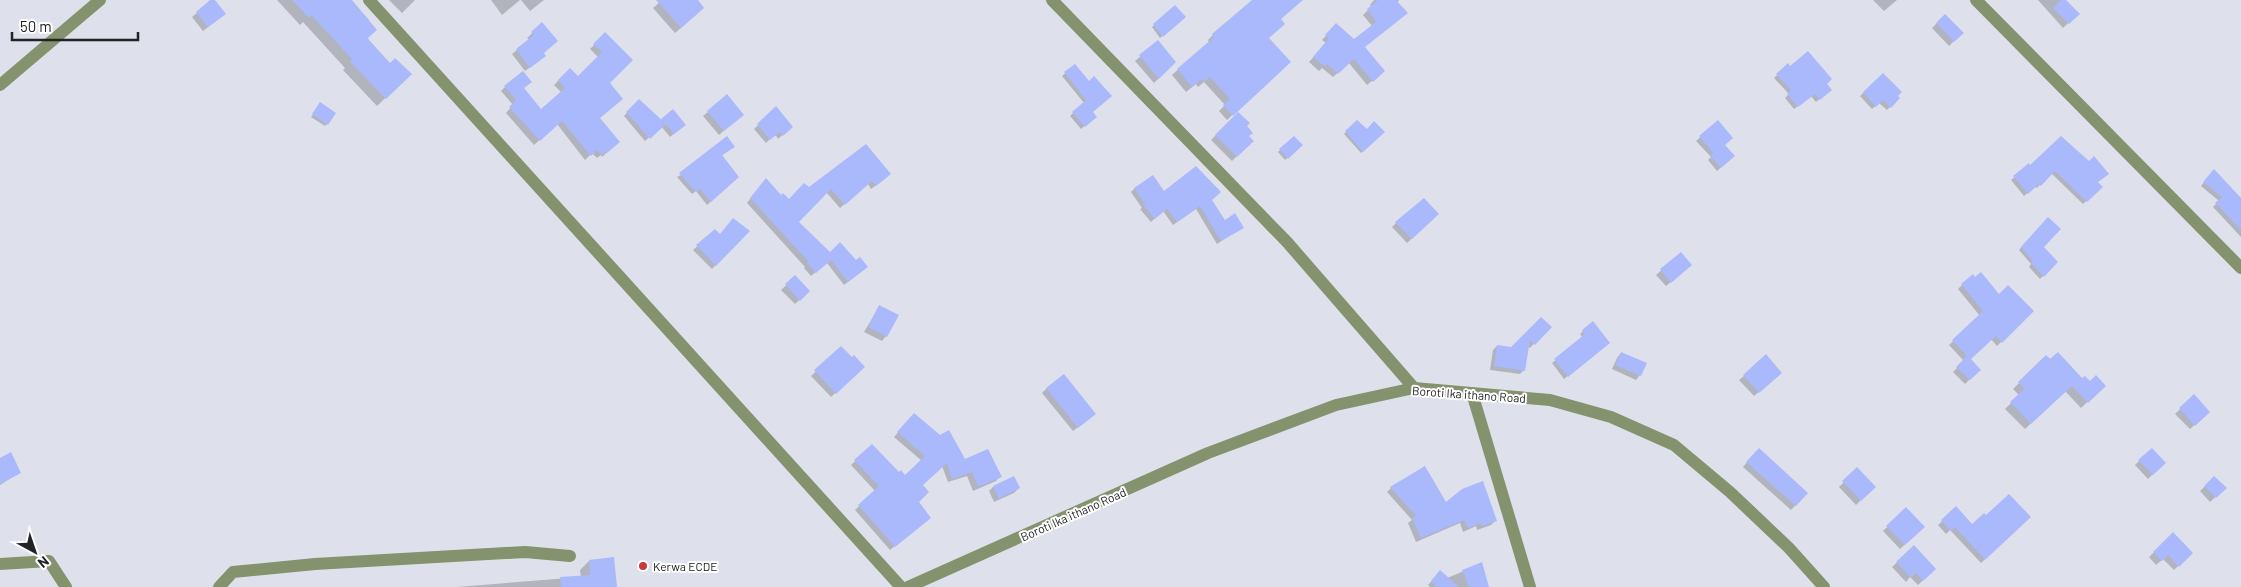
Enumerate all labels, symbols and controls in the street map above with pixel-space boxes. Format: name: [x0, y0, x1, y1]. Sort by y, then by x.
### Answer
scale bar: [12, 10, 139, 42]
text: 50 m: [20, 17, 52, 35]
street label: Boroti Ika ithano Road: [1412, 383, 1526, 405]
street label: Boroti Ika ithano Road: [1018, 484, 1128, 544]
north arrow: [10, 527, 60, 577]
text: N: [35, 553, 53, 572]
place label: Kerwa ECDE: [653, 559, 718, 573]
marker: Kerwa ECDE: [637, 560, 649, 572]

